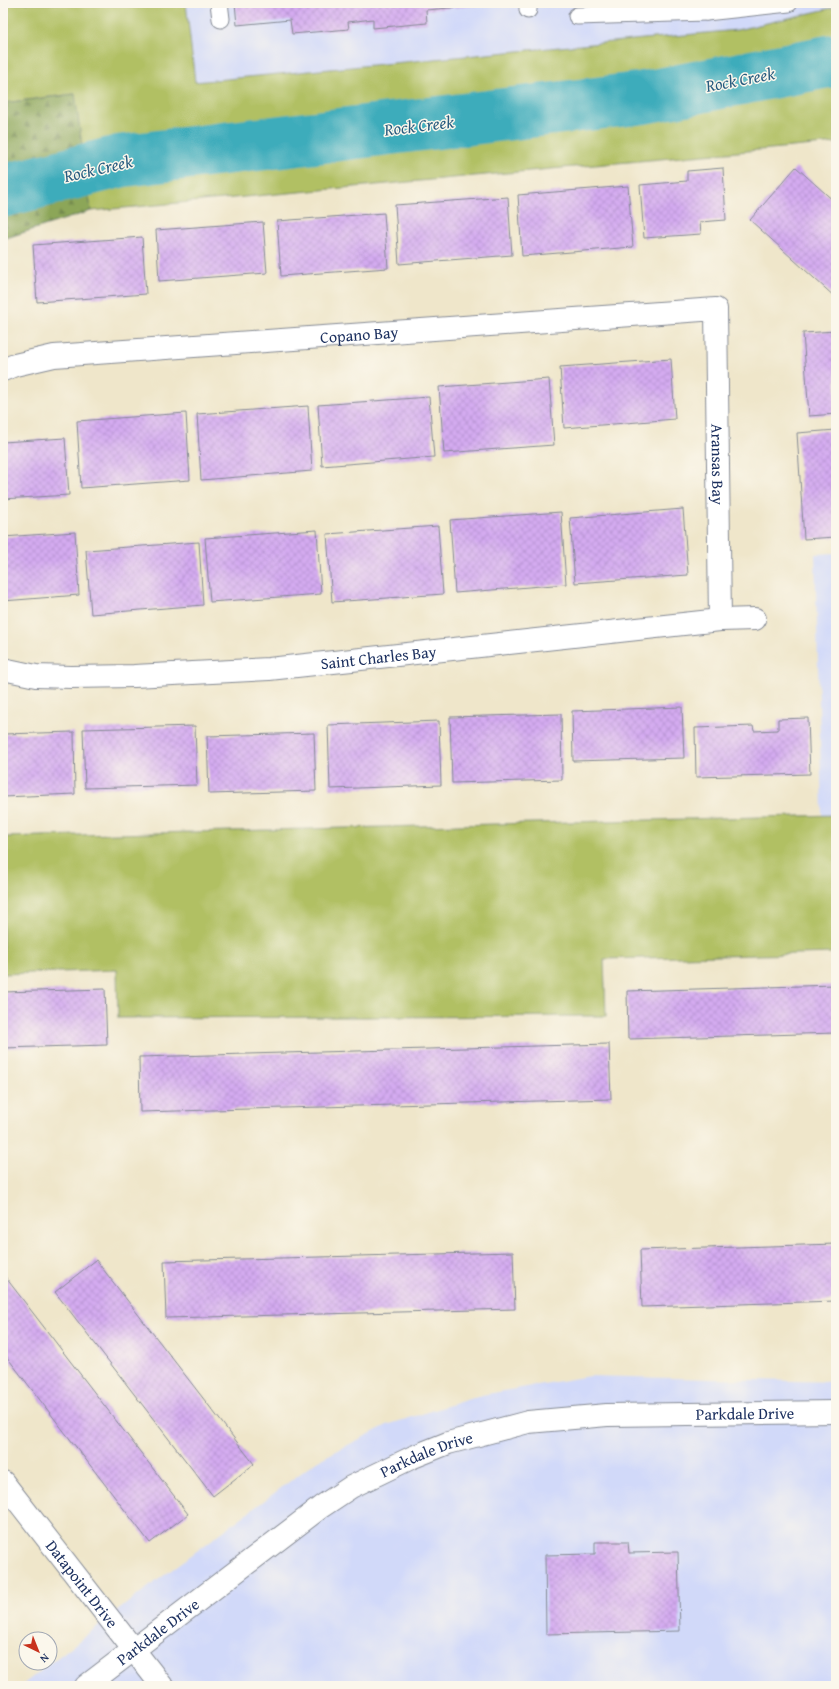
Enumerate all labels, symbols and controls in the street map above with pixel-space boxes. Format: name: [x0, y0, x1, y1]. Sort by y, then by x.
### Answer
water label: Rock Creek: [702, 60, 777, 98]
water label: Rock Creek: [382, 108, 455, 142]
water label: Rock Creek: [60, 148, 135, 188]
street label: Copano Bay: [319, 320, 399, 349]
street label: Aransas Bay: [705, 424, 731, 505]
street label: Saint Charles Bay: [319, 639, 438, 675]
street label: Parkdale Drive: [696, 1401, 794, 1426]
street label: Parkdale Drive: [376, 1425, 475, 1483]
street label: Datapoint Drive: [40, 1535, 124, 1633]
street label: Parkdale Drive: [111, 1592, 204, 1671]
north arrow: [18, 1631, 58, 1671]
text: N: [36, 1650, 53, 1667]

